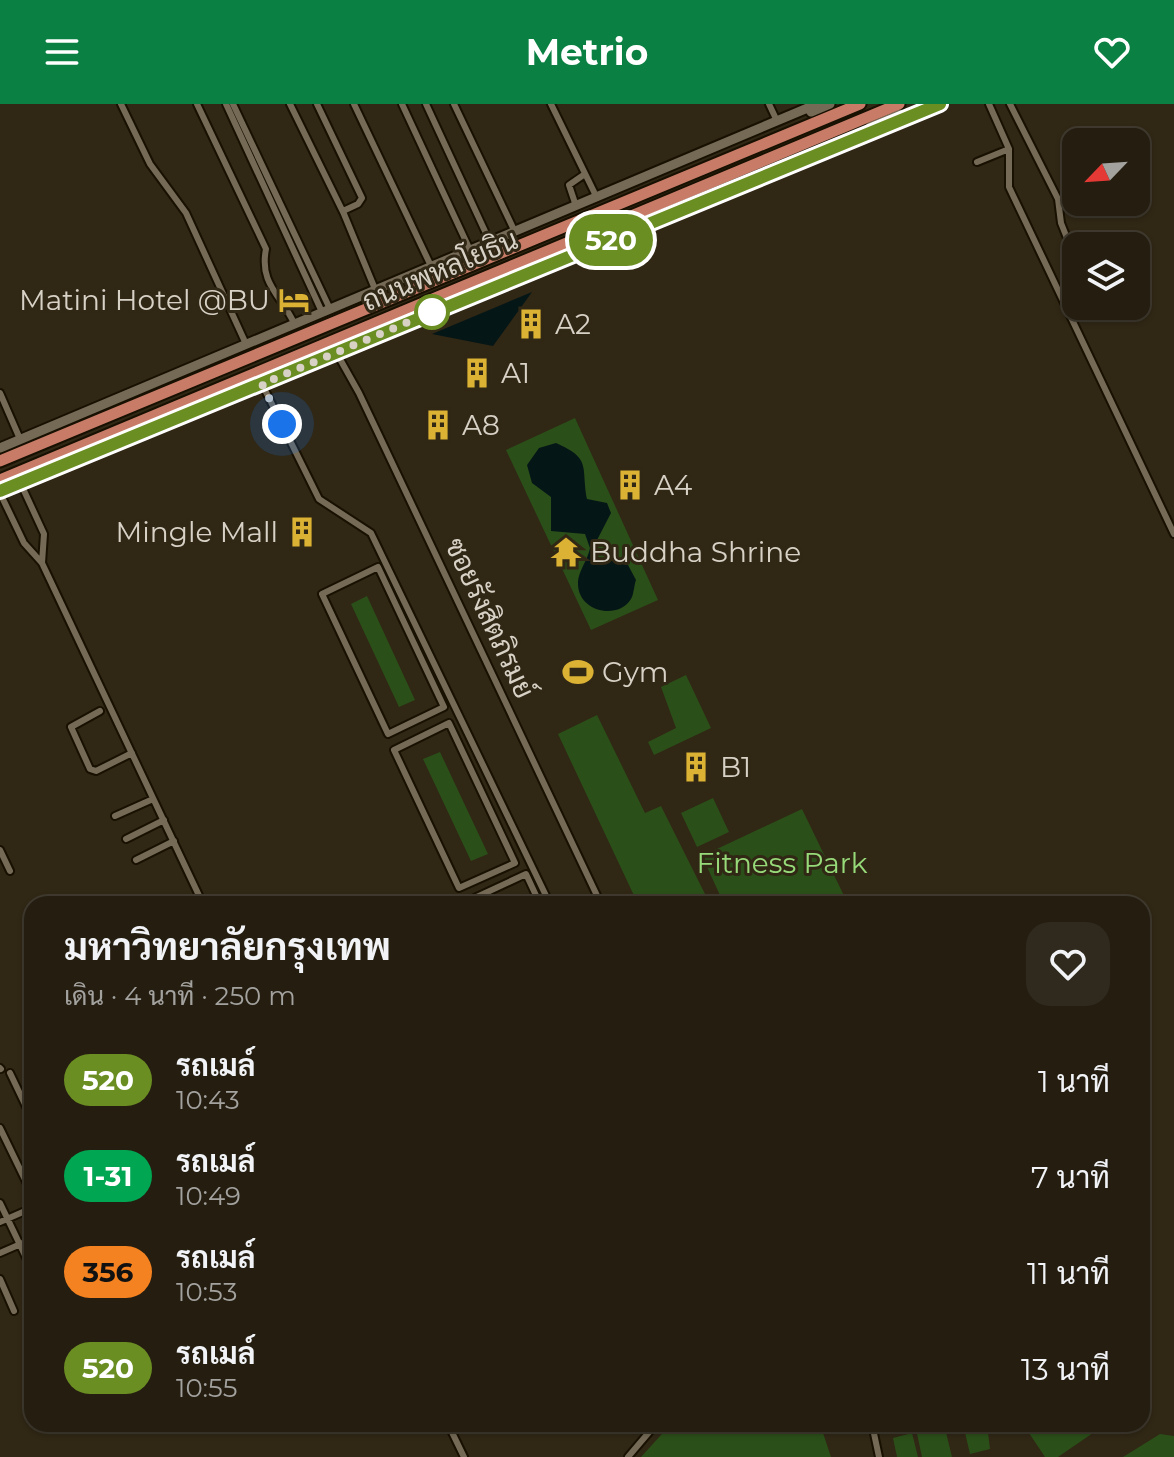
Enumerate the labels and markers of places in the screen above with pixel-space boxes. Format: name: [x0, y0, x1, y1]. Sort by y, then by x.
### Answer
place label: Matini Hotel @BU: [19, 283, 270, 317]
hotel icon: Matini Hotel @BU: [277, 283, 311, 317]
unlabelled marker: [415, 295, 449, 329]
building icon: A2: [514, 307, 548, 341]
place label: A2: [555, 307, 591, 341]
building icon: A1: [460, 356, 494, 390]
place label: A1: [501, 356, 530, 390]
building icon: A8: [421, 408, 455, 442]
place label: A8: [462, 408, 500, 442]
building icon: A4: [613, 468, 647, 502]
place label: A4: [654, 468, 693, 502]
place label: Mingle Mall: [116, 515, 278, 549]
building icon: Mingle Mall: [285, 515, 319, 549]
temple icon: Buddha Shrine: [549, 535, 583, 569]
place label: Buddha Shrine: [590, 535, 801, 569]
sports icon: Gym: [561, 655, 595, 689]
place label: Gym: [602, 655, 669, 689]
building icon: B1: [679, 750, 713, 784]
place label: B1: [720, 750, 751, 784]

